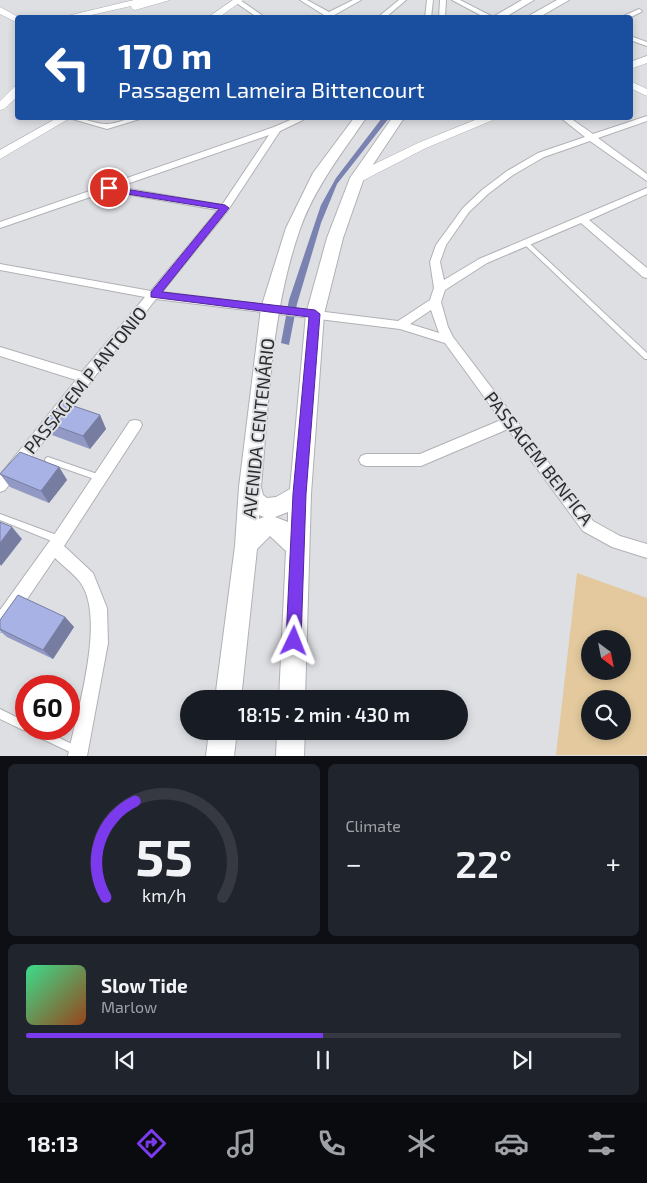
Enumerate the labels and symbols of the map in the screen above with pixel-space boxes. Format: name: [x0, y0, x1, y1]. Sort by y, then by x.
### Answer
pin: [88, 167, 130, 209]
street label: PASSAGEM P ANTONIO: [19, 302, 151, 458]
street label: AVENIDA CENTENÁRIO: [238, 337, 278, 519]
street label: PASSAGEM BENFICA: [480, 387, 598, 530]
position arrow: [267, 614, 319, 666]
north arrow: [581, 630, 631, 680]
speed limit sign: 60: [15, 675, 80, 740]

